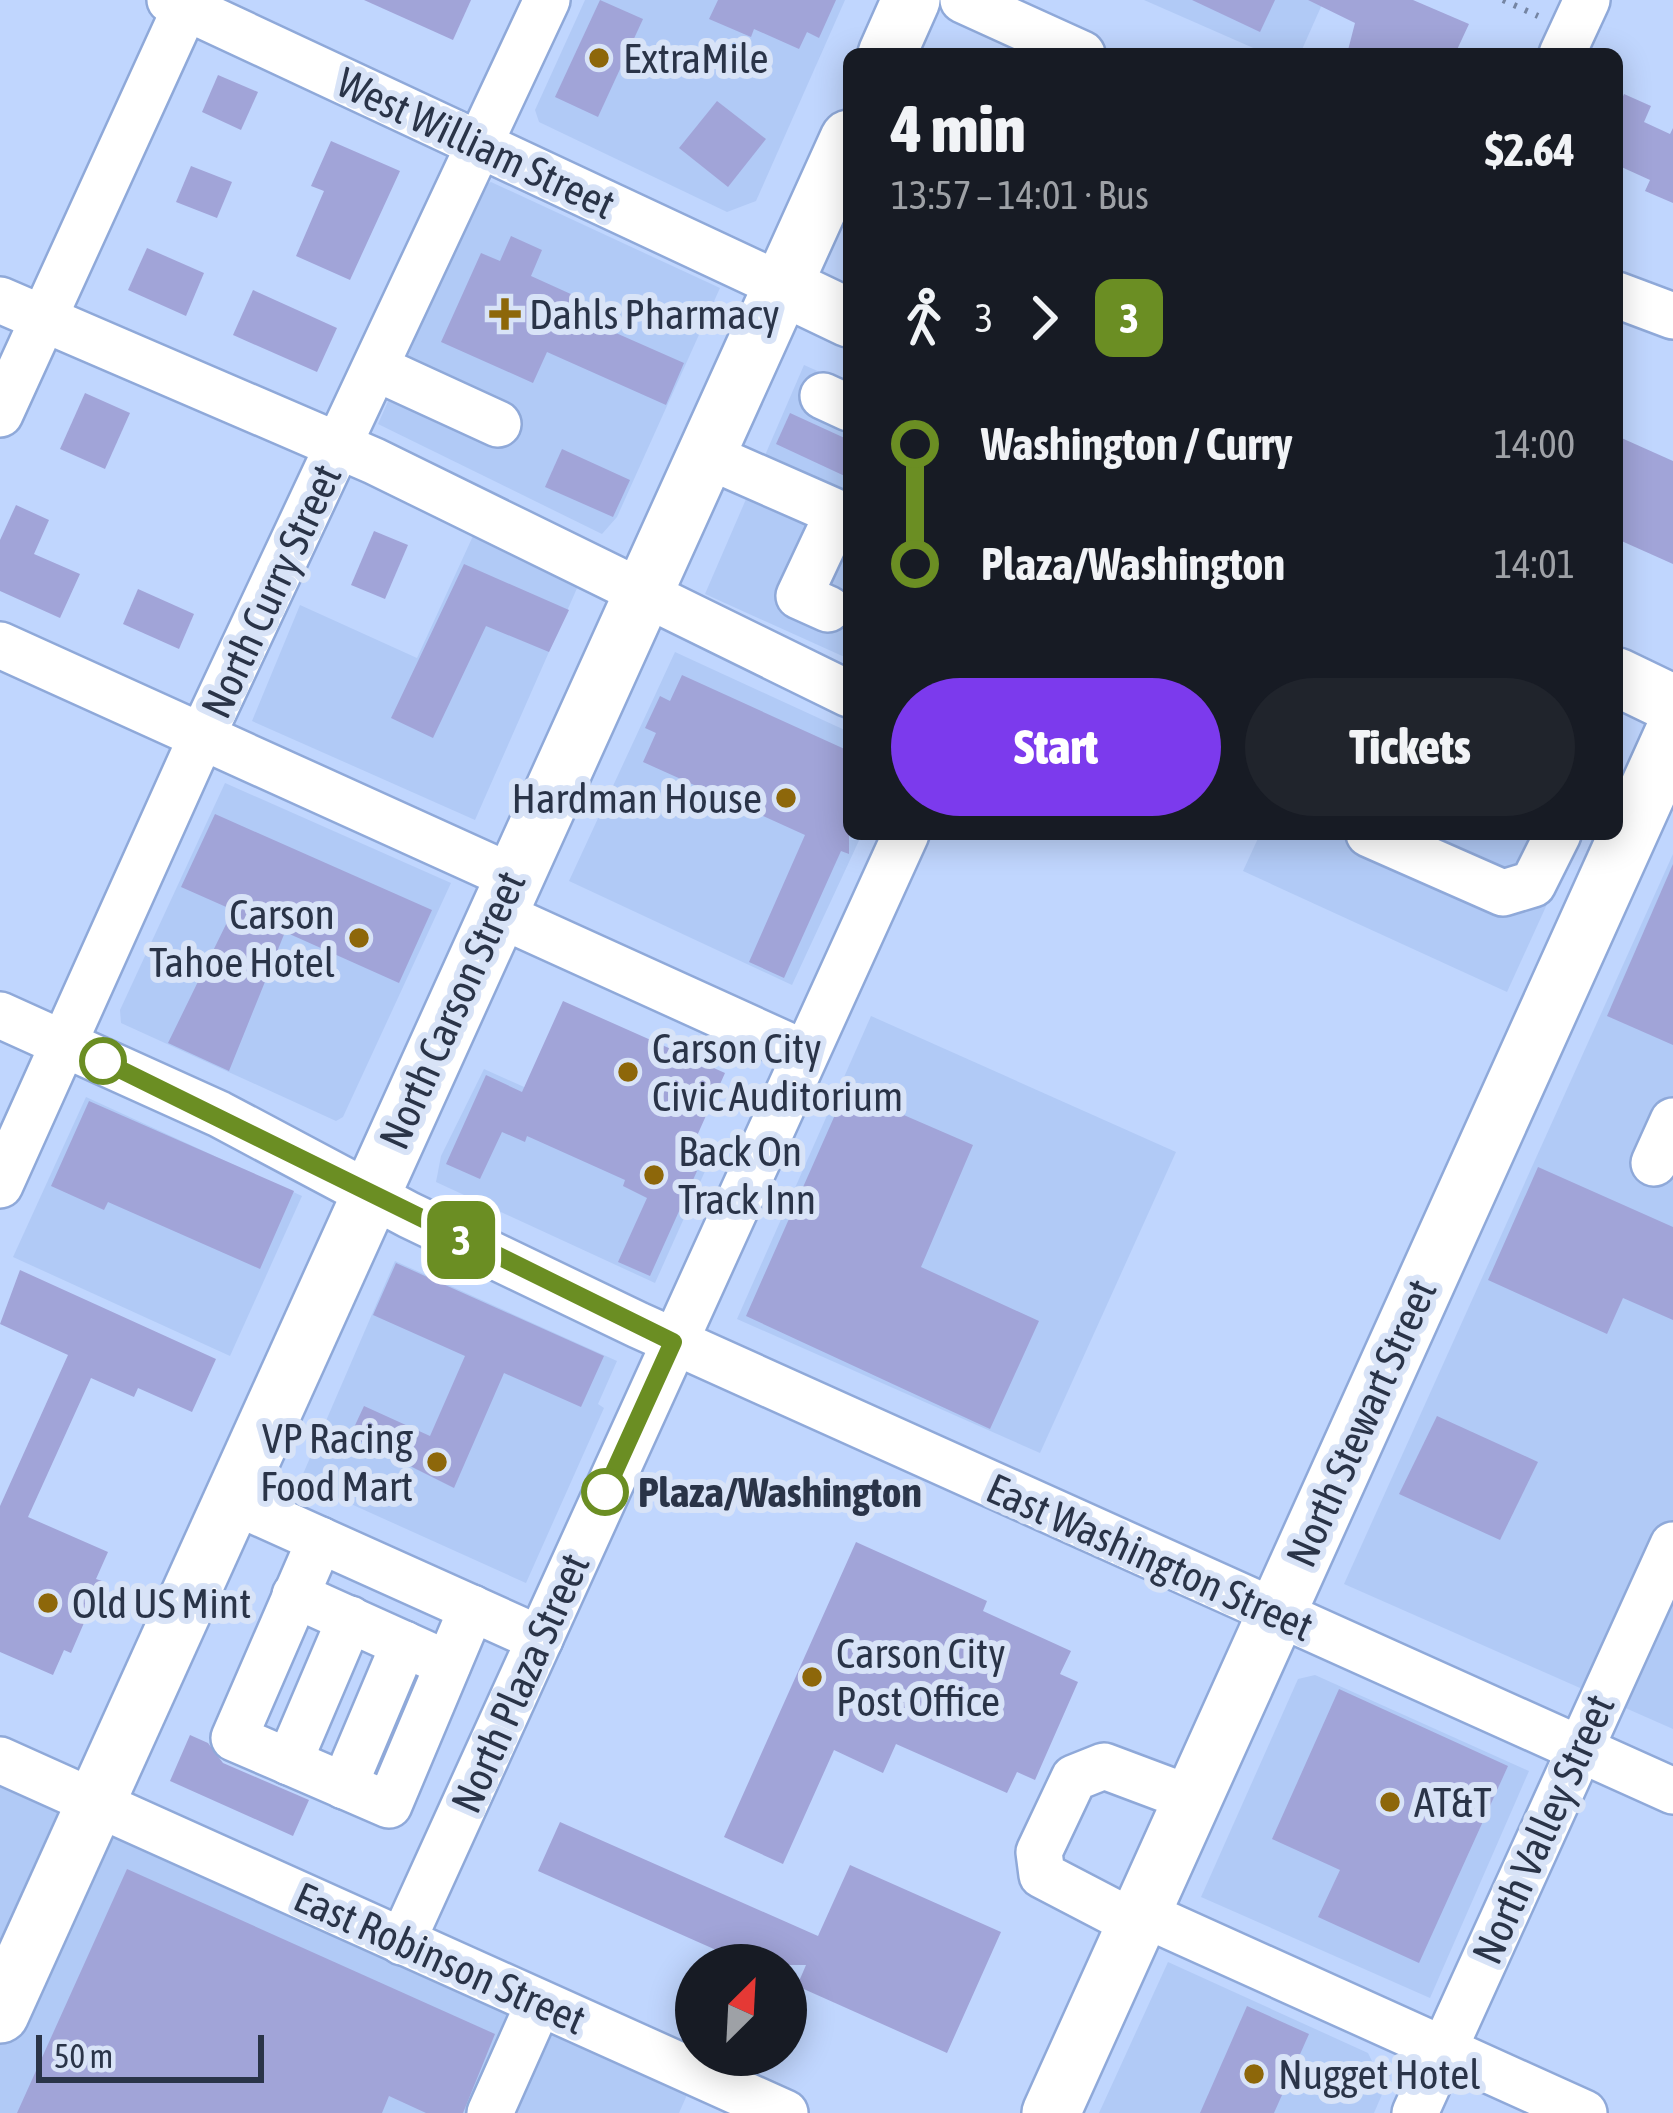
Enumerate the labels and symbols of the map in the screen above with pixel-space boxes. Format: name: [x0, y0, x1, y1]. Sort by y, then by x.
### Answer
place label: ExtraMile: [623, 34, 769, 82]
marker: ExtraMile: [586, 45, 612, 71]
street label: West William Street: [330, 58, 622, 228]
place label: Dahls Pharmacy: [529, 290, 780, 338]
marker: Dahls Pharmacy: [492, 301, 518, 327]
street label: North Curry Street: [191, 457, 351, 725]
place label: Hardman House: [512, 774, 762, 822]
marker: Hardman House: [773, 785, 799, 811]
street label: North Carson Street: [369, 864, 535, 1156]
place label: Carson Tahoe Hotel: [149, 890, 335, 986]
marker: Carson Tahoe Hotel: [346, 925, 372, 951]
place label: Carson City Civic Auditorium: [652, 1024, 903, 1120]
unlabelled marker: [81, 1039, 125, 1083]
marker: Carson City Civic Auditorium: [615, 1059, 641, 1085]
place label: Back On Track Inn: [678, 1127, 816, 1223]
marker: Back On Track Inn: [641, 1162, 667, 1188]
line badge: 3: [422, 1201, 500, 1279]
street label: North Stewart Street: [1276, 1272, 1446, 1574]
place label: VP Racing Food Mart: [260, 1414, 413, 1510]
marker: VP Racing Food Mart: [424, 1449, 450, 1475]
street label: East Washington Street: [980, 1464, 1320, 1650]
place label: Plaza/Washington: [638, 1468, 922, 1516]
marker: Plaza/Washington: [583, 1470, 627, 1514]
street label: North Plaza Street: [441, 1546, 599, 1820]
place label: Old US Mint: [72, 1579, 251, 1627]
marker: Old US Mint: [35, 1590, 61, 1616]
place label: Carson City Post Office: [836, 1629, 1005, 1725]
marker: Carson City Post Office: [799, 1664, 825, 1690]
street label: North Valley Street: [1462, 1687, 1624, 1971]
place label: AT&T: [1414, 1778, 1492, 1826]
marker: AT&T: [1377, 1789, 1403, 1815]
street label: East Robinson Street: [287, 1872, 593, 2044]
north arrow: [675, 1944, 807, 2076]
scale bar: [36, 2029, 264, 2082]
place label: Nugget Hotel: [1278, 2050, 1480, 2098]
marker: Nugget Hotel: [1241, 2061, 1267, 2087]

